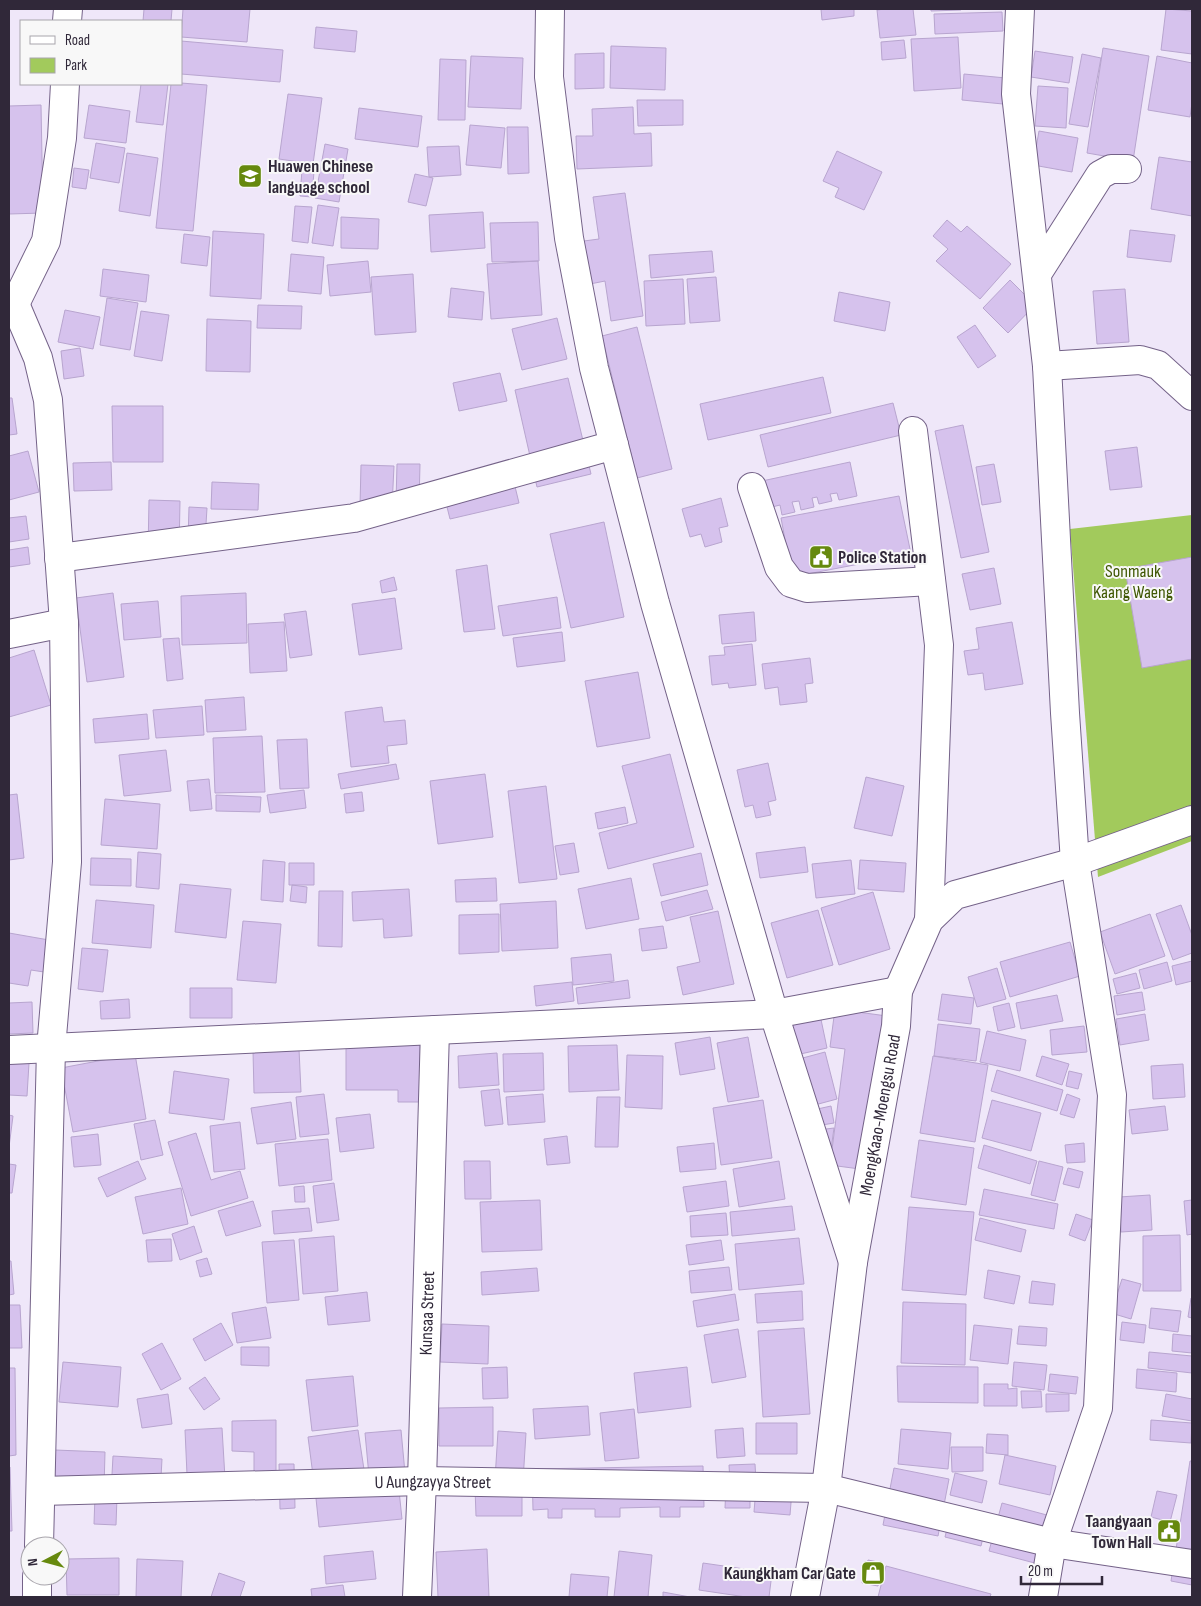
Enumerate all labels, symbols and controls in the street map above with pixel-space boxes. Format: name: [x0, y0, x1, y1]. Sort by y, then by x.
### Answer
legend: [20, 20, 182, 85]
text: Road: [65, 31, 90, 50]
text: Park: [65, 56, 87, 75]
place label: Huawen Chinese language school: [268, 156, 373, 198]
school or university icon: Huawen Chinese language school: [237, 163, 263, 189]
public building icon: Police Station: [808, 544, 834, 570]
place label: Police Station: [838, 547, 926, 568]
park label: Sonmauk Kaang Waeng: [1093, 561, 1173, 603]
street label: MoengKaao-Moengsu Road: [855, 1033, 905, 1197]
street label: Kunsaa Street: [415, 1270, 439, 1356]
street label: U Aungzayya Street: [374, 1470, 492, 1493]
place label: Taangyaan Town Hall: [1085, 1511, 1152, 1553]
public building icon: Taangyaan Town Hall: [1156, 1518, 1182, 1544]
north arrow: [20, 1536, 70, 1586]
scale bar: [1021, 1554, 1102, 1586]
text: N: [24, 1558, 41, 1567]
shop icon: Kaungkham Car Gate: [860, 1560, 886, 1586]
text: 20 m: [1028, 1562, 1053, 1581]
place label: Kaungkham Car Gate: [724, 1563, 856, 1584]

